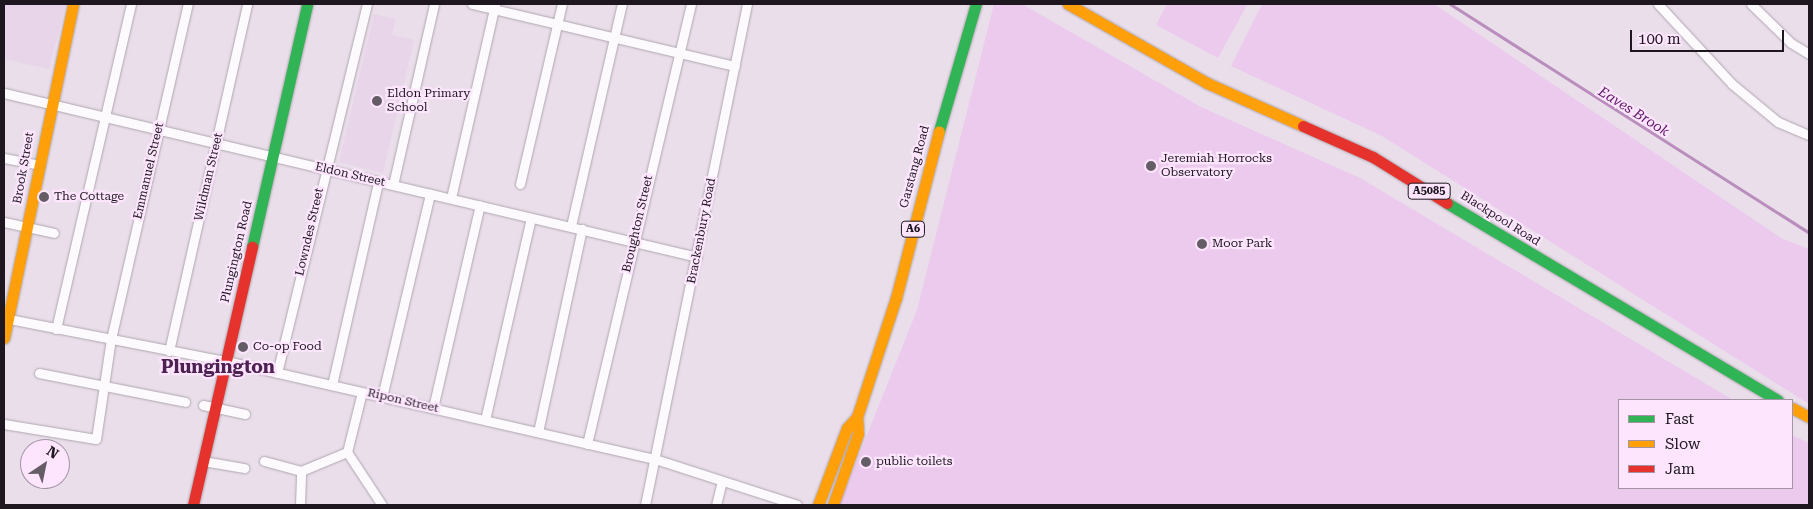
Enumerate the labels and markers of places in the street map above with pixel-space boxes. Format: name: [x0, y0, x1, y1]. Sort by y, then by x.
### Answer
place label: Eldon Primary School: [387, 87, 470, 115]
marker: Eldon Primary School: [371, 95, 383, 107]
place label: Jeremiah Horrocks Observatory: [1161, 152, 1272, 180]
marker: Jeremiah Horrocks Observatory: [1145, 160, 1157, 172]
place label: The Cottage: [54, 190, 124, 204]
marker: The Cottage: [38, 191, 50, 203]
place label: Moor Park: [1212, 237, 1272, 251]
marker: Moor Park: [1196, 238, 1208, 250]
place label: Co-op Food: [253, 340, 322, 354]
marker: Co-op Food: [237, 341, 249, 353]
place label: public toilets: [876, 455, 952, 469]
marker: public toilets: [860, 456, 872, 468]

